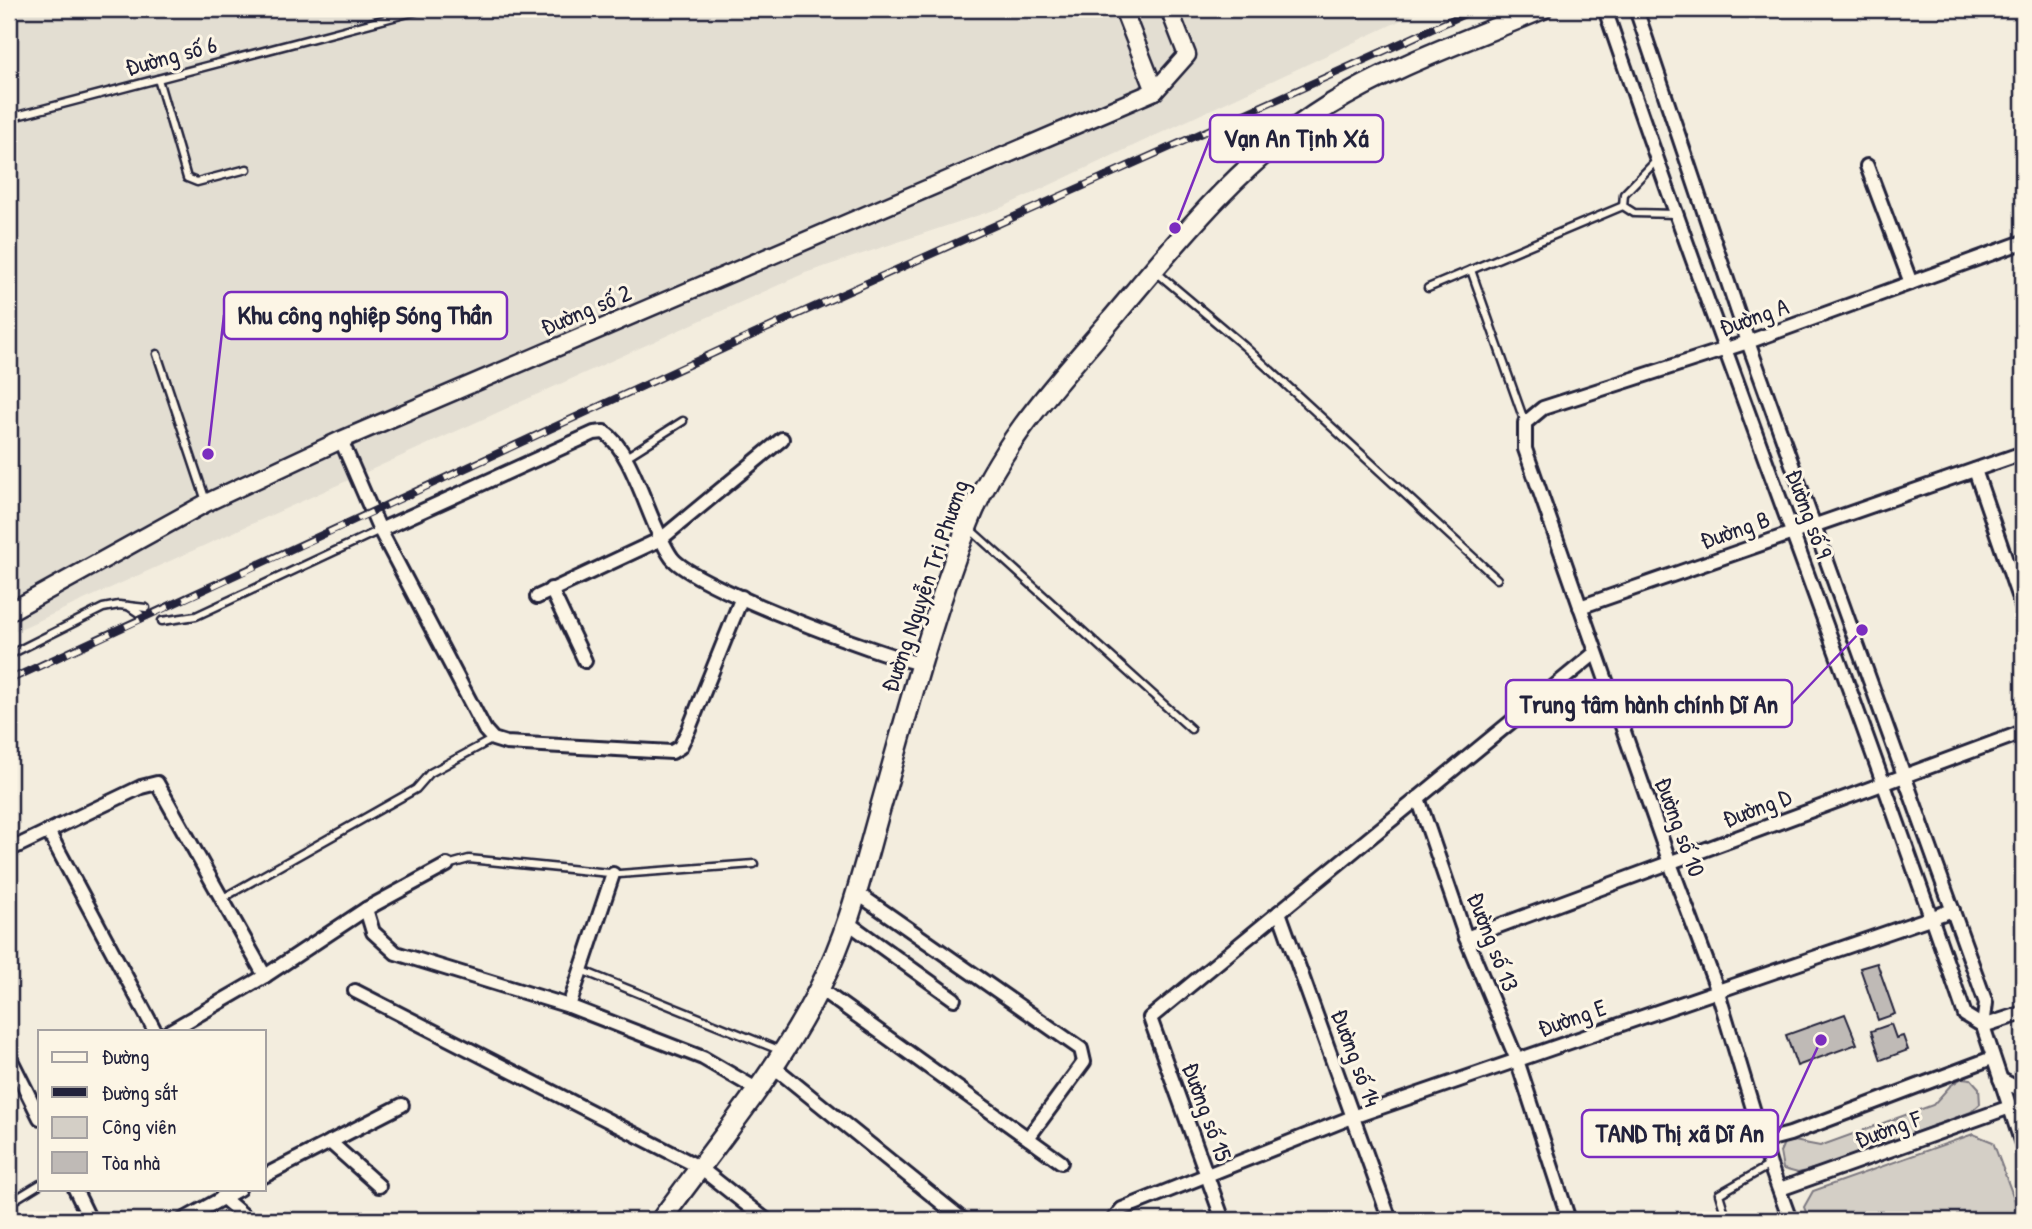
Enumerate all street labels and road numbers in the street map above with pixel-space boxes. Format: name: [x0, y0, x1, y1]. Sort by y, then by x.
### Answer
street label: Đường số 6: [121, 27, 220, 83]
street label: Đường số 2: [536, 276, 636, 342]
street label: Đường A: [1715, 289, 1793, 343]
street label: Đường số 9: [1779, 465, 1841, 563]
street label: Đường Nguyễn Tri Phương: [873, 475, 975, 696]
street label: Đường B: [1696, 502, 1774, 556]
street label: Đường số 10: [1648, 773, 1714, 881]
street label: Đường D: [1718, 780, 1796, 834]
street label: Đường số 13: [1460, 888, 1527, 996]
street label: Đường E: [1533, 990, 1610, 1044]
street label: Đường số 14: [1325, 1004, 1389, 1111]
street label: Đường số 15: [1175, 1058, 1241, 1165]
street label: Đường F: [1850, 1101, 1926, 1155]

